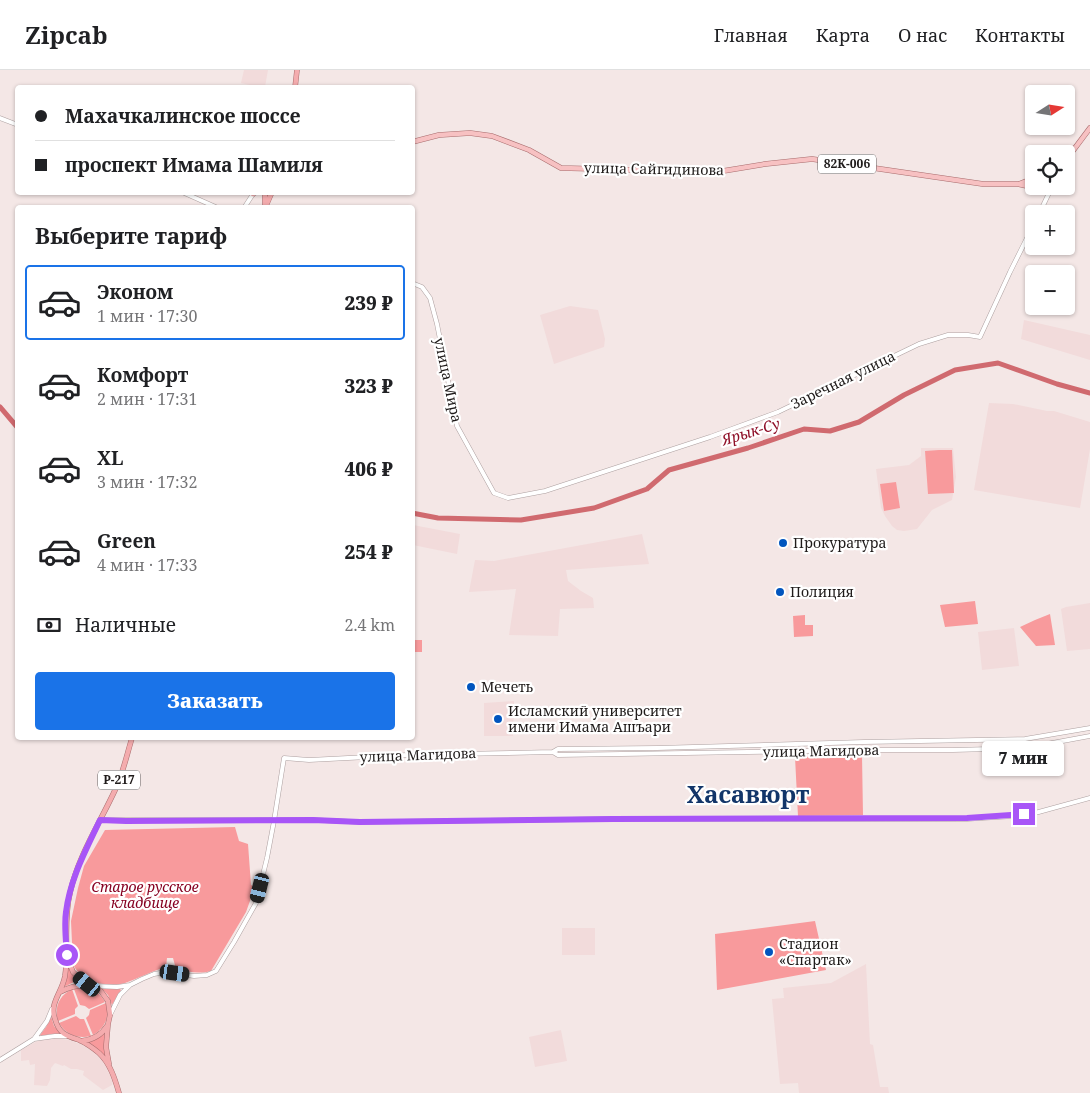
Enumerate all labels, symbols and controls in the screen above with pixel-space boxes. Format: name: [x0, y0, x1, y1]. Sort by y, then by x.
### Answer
text: Zipcab: [25, 18, 108, 51]
text: Главная: [714, 23, 788, 47]
text: Карта: [816, 23, 870, 47]
text: О нас: [898, 23, 947, 47]
text: Контакты: [975, 23, 1065, 47]
north arrow: [1025, 85, 1075, 135]
map controls: [1025, 85, 1075, 315]
text: Махачкалинское шоссе: [65, 103, 300, 129]
button: locate: [1025, 145, 1075, 195]
text: проспект Имама Шамиля: [65, 152, 323, 178]
road number: 82К-006: [818, 155, 876, 174]
street label: улица Сайгидинова: [584, 158, 724, 179]
button: +: [1025, 205, 1075, 255]
text: Выберите тариф: [35, 220, 227, 250]
button: −: [1025, 265, 1075, 315]
text: Эконом: [97, 279, 173, 305]
icon: car: [37, 280, 82, 325]
text: 239 ₽: [345, 290, 393, 316]
text: 1 мин · 17:30: [97, 305, 198, 327]
street label: улица Мира: [430, 336, 467, 424]
street label: Заречная улица: [787, 346, 898, 413]
text: Комфорт: [97, 362, 188, 388]
icon: car: [37, 363, 82, 408]
text: 323 ₽: [345, 373, 393, 399]
text: 2 мин · 17:31: [97, 388, 198, 410]
water label: Ярык-Су: [718, 413, 782, 450]
text: XL: [97, 445, 123, 471]
icon: car: [37, 446, 82, 491]
text: 406 ₽: [345, 456, 393, 482]
text: 3 мин · 17:32: [97, 471, 198, 493]
text: Green: [97, 528, 156, 554]
icon: car: [37, 529, 82, 574]
place label: Прокуратура: [793, 533, 886, 552]
marker: Прокуратура: [777, 537, 789, 549]
text: 254 ₽: [345, 539, 393, 565]
text: 4 мин · 17:33: [97, 554, 198, 576]
place label: Полиция: [790, 582, 854, 601]
marker: Полиция: [774, 586, 786, 598]
icon: cash: [35, 611, 63, 639]
text: Наличные: [75, 612, 176, 638]
text: 2.4 km: [344, 614, 395, 636]
button: Заказать: [35, 672, 395, 730]
place label: Мечеть: [481, 677, 534, 696]
marker: Мечеть: [465, 681, 477, 693]
place label: Исламский университет имени Имама Ашъари: [508, 701, 682, 736]
marker: Исламский университет имени Имама Ашъари: [492, 713, 504, 725]
street label: улица Магидова: [762, 740, 880, 761]
callout: 7 мин: [983, 742, 1065, 776]
street label: улица Магидова: [359, 743, 477, 766]
text: 7 мин: [998, 747, 1048, 769]
road number: Р-217: [98, 770, 140, 790]
district label: Хасавюрт: [687, 777, 809, 810]
route end: [1013, 803, 1035, 825]
car: [249, 872, 270, 904]
park label: Старое русское кладбище: [91, 877, 199, 912]
place label: Стадион «Спартак»: [779, 934, 852, 969]
route start: [56, 944, 78, 966]
marker: Стадион «Спартак»: [763, 946, 775, 958]
car: [159, 963, 190, 983]
car: [70, 969, 103, 999]

